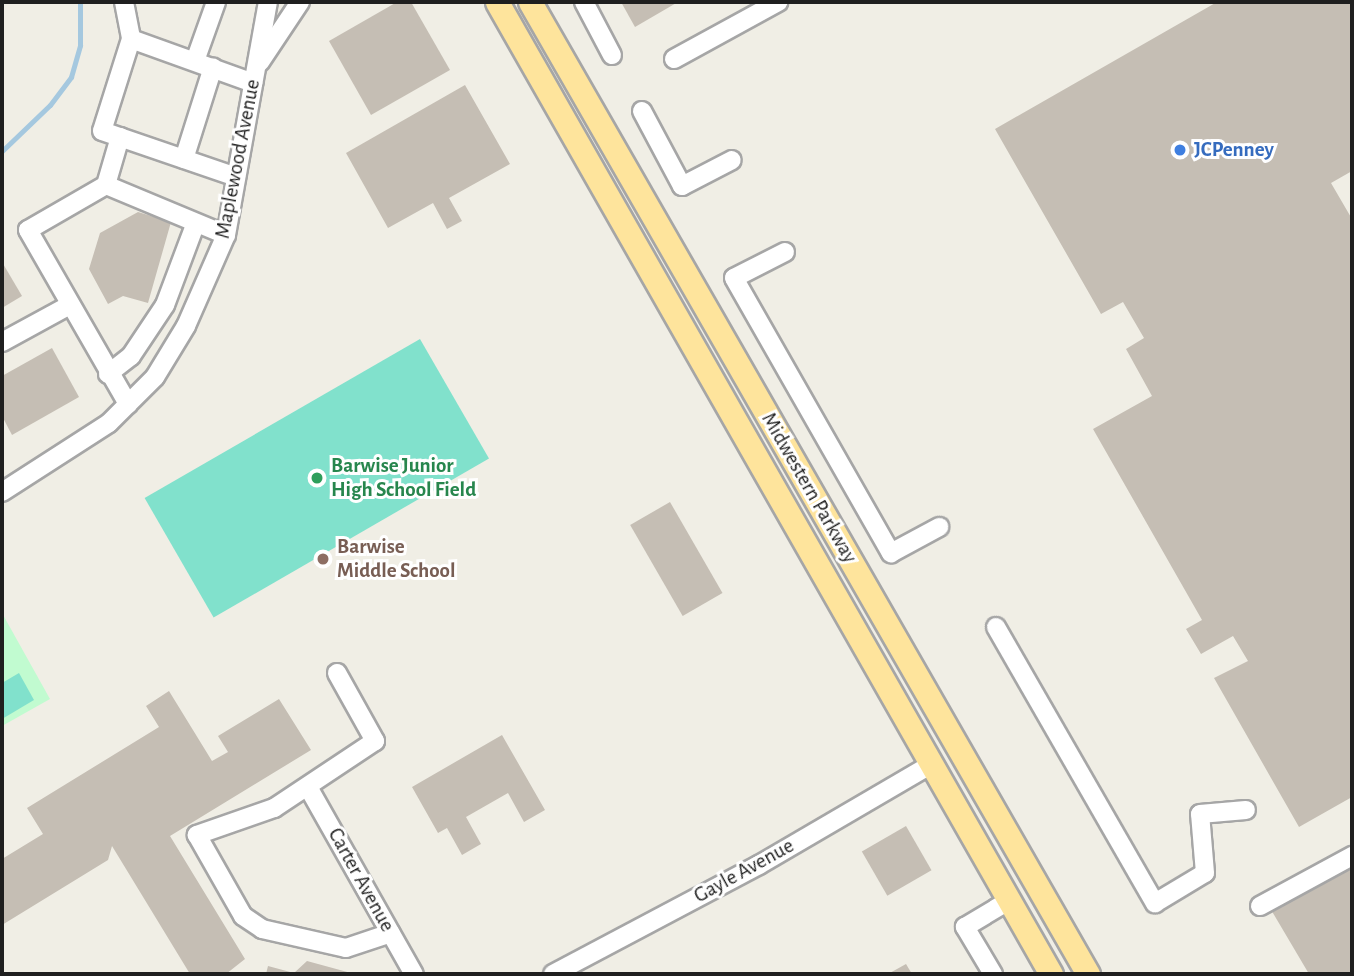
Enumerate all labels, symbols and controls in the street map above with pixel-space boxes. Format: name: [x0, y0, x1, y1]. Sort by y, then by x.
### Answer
street label: Maplewood Avenue: [210, 77, 266, 241]
place label: JCPenney: [1194, 137, 1274, 163]
marker: JCPenney: [1172, 142, 1188, 158]
street label: Midwestern Parkway: [756, 408, 862, 568]
place label: Barwise Junior High School Field: [331, 453, 476, 503]
marker: Barwise Junior High School Field: [309, 470, 325, 486]
place label: Barwise Middle School: [337, 534, 456, 584]
marker: Barwise Middle School: [315, 551, 331, 567]
street label: Carter Avenue: [322, 824, 400, 936]
street label: Gayle Avenue: [690, 833, 798, 909]

